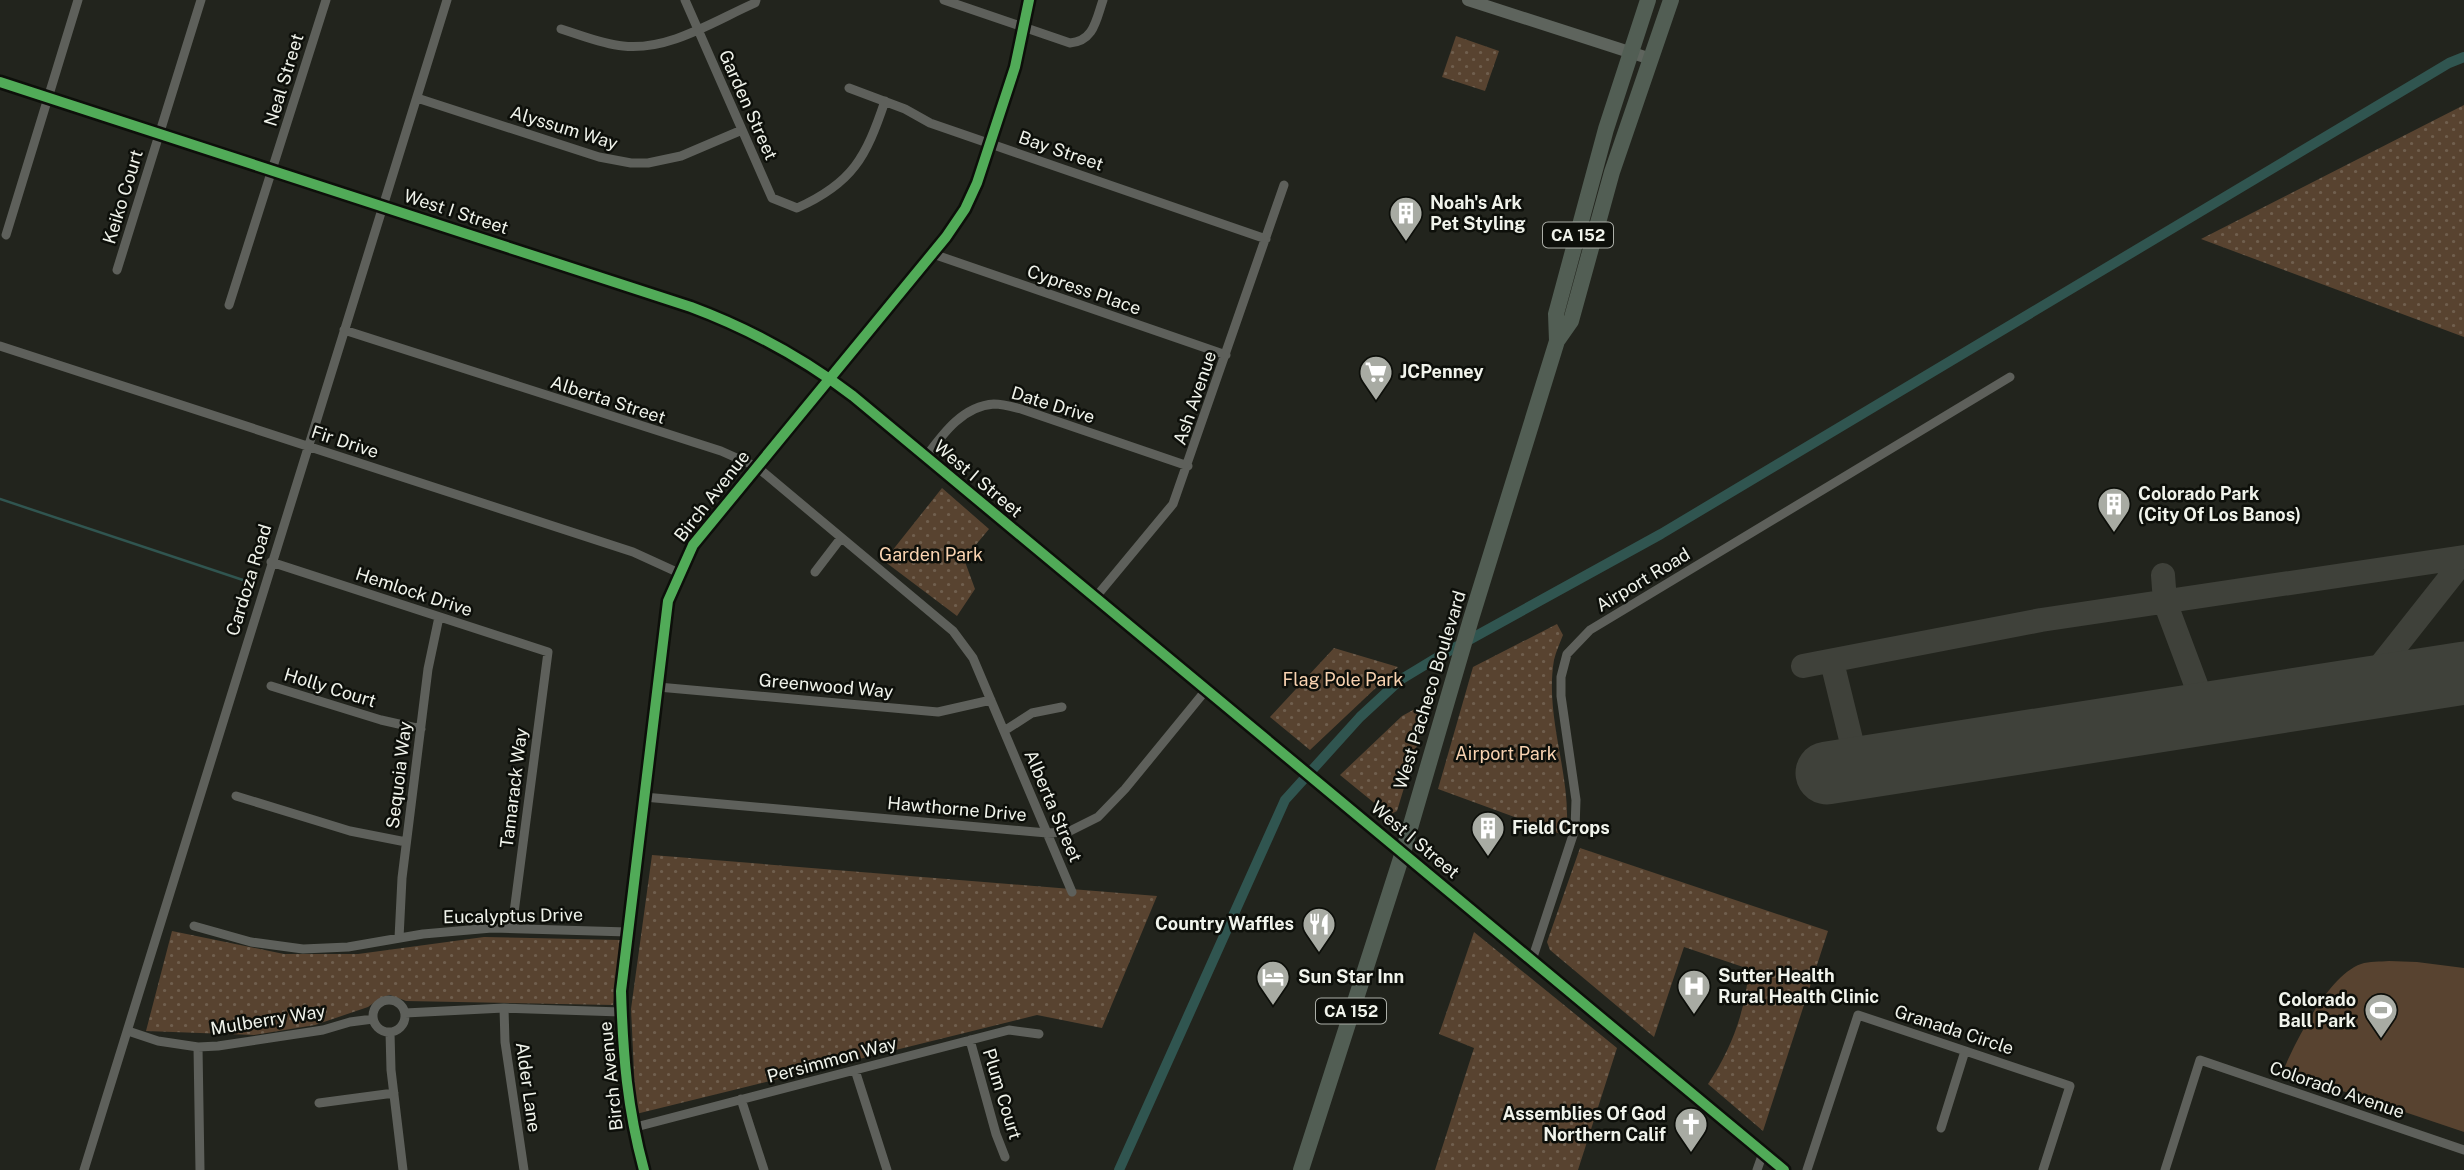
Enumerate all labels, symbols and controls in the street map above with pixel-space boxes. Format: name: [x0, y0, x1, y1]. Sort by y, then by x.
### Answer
street label: Neal Street: [259, 31, 308, 129]
street label: Garden Street: [715, 46, 782, 163]
street label: Alyssum Way: [508, 101, 621, 154]
street label: Bay Street: [1016, 126, 1106, 175]
street label: Keiko Court: [98, 147, 147, 247]
street label: West I Street: [401, 185, 511, 238]
place label: Noah's Ark Pet Styling: [1430, 192, 1526, 234]
building icon: Noah's Ark Pet Styling: [1387, 194, 1425, 243]
road number: CA 152: [1543, 222, 1613, 247]
street label: Cypress Place: [1025, 260, 1144, 319]
street label: Ash Avenue: [1169, 348, 1220, 448]
supermarket icon: JCPenney: [1357, 353, 1395, 402]
place label: JCPenney: [1400, 361, 1484, 382]
street label: Alberta Street: [548, 371, 668, 428]
street label: Date Drive: [1009, 382, 1098, 427]
street label: Fir Drive: [309, 421, 382, 462]
street label: West I Street: [930, 436, 1027, 522]
street label: Birch Avenue: [670, 446, 754, 545]
place label: Colorado Park (City Of Los Banos): [2138, 483, 2301, 525]
building icon: Colorado Park (City Of Los Banos): [2095, 485, 2133, 534]
street label: Cardoza Road: [222, 522, 275, 638]
street label: Airport Road: [1592, 543, 1694, 616]
park label: Garden Park: [879, 544, 983, 565]
street label: Hemlock Drive: [353, 563, 475, 620]
street label: West Pacheco Boulevard: [1389, 588, 1470, 792]
street label: Holly Court: [282, 664, 379, 711]
street label: Greenwood Way: [758, 669, 895, 702]
park label: Flag Pole Park: [1283, 669, 1403, 690]
street label: Sequoia Way: [382, 720, 416, 830]
street label: Tamarack Way: [496, 726, 531, 849]
park label: Airport Park: [1455, 743, 1557, 764]
street label: Alberta Street: [1020, 747, 1087, 865]
street label: Hawthorne Drive: [886, 792, 1028, 825]
street label: West I Street: [1367, 797, 1464, 883]
building icon: Field Crops: [1469, 809, 1507, 858]
place label: Field Crops: [1512, 817, 1610, 838]
street label: Eucalyptus Drive: [443, 904, 583, 927]
restaurant icon: Country Waffles: [1300, 905, 1338, 954]
place label: Country Waffles: [1155, 913, 1294, 934]
hotel icon: Sun Star Inn: [1254, 958, 1292, 1007]
place label: Sutter Health Rural Health Clinic: [1718, 965, 1879, 1007]
place label: Sun Star Inn: [1298, 966, 1404, 987]
hospital icon: Sutter Health Rural Health Clinic: [1675, 967, 1713, 1016]
place label: Colorado Ball Park: [2278, 989, 2357, 1031]
sports icon: Colorado Ball Park: [2362, 991, 2400, 1040]
road number: CA 152: [1316, 998, 1386, 1023]
street label: Mulberry Way: [209, 1000, 327, 1039]
street label: Granada Circle: [1892, 1000, 2016, 1059]
street label: Birch Avenue: [594, 1020, 627, 1132]
street label: Persimmon Way: [765, 1032, 899, 1087]
street label: Alder Lane: [512, 1041, 545, 1133]
street label: Plum Court: [979, 1046, 1026, 1142]
street label: Colorado Avenue: [2267, 1057, 2407, 1122]
place label: Assemblies Of God Northern Calif: [1503, 1103, 1666, 1145]
church icon: Assemblies Of God Northern Calif: [1672, 1105, 1710, 1154]

